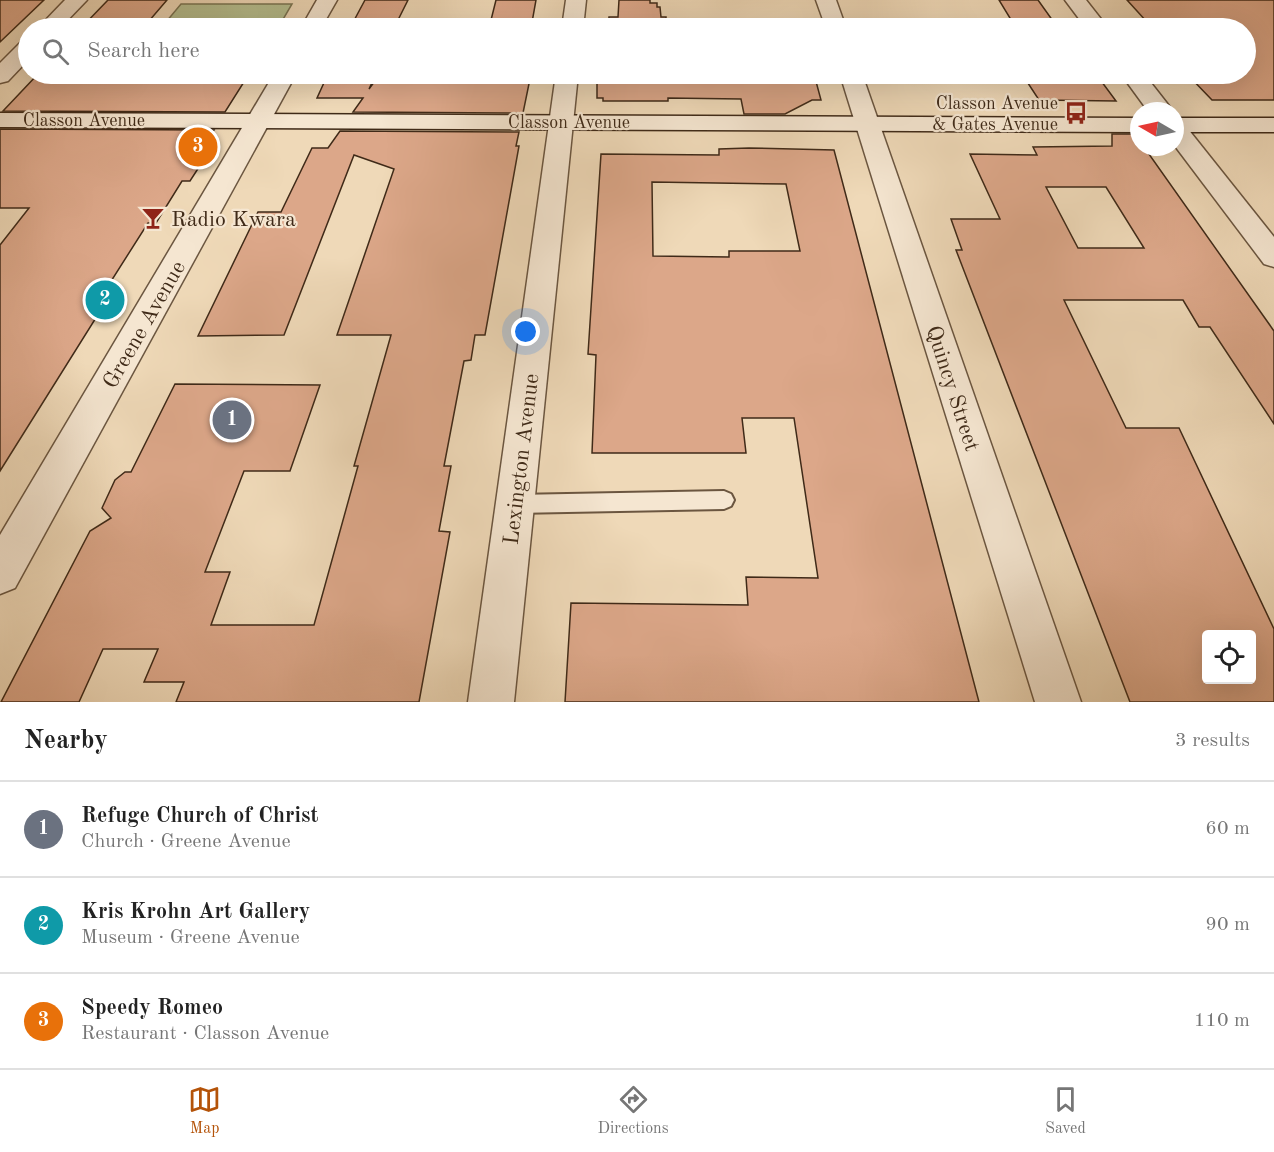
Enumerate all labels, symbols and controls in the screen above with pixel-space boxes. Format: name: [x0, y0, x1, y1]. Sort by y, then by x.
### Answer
search box: [18, 18, 1256, 84]
icon: search: [39, 35, 72, 68]
text: Search here: [87, 40, 200, 62]
place label: Classon Avenue & Gates Avenue: [932, 95, 1058, 134]
bus stop icon: Classon Avenue & Gates Avenue: [1063, 100, 1089, 126]
north arrow: [1130, 102, 1184, 156]
street label: Classon Avenue: [23, 112, 145, 130]
street label: Classon Avenue: [508, 114, 630, 132]
pin: 3: [178, 124, 218, 170]
bar icon: Radio Kwara: [140, 205, 166, 231]
place label: Radio Kwara: [171, 209, 296, 231]
street label: Greene Avenue: [99, 258, 190, 392]
pin: 2: [86, 278, 124, 322]
your location: [511, 317, 540, 346]
street label: Quincy Street: [921, 323, 983, 454]
street label: Lexington Avenue: [501, 372, 543, 546]
pin: 1: [212, 398, 252, 442]
map controls: [1202, 630, 1256, 684]
button: locate: [1202, 630, 1256, 684]
text: Nearby: [24, 728, 108, 754]
text: 3 results: [1175, 731, 1250, 751]
text: Refuge Church of Christ: [81, 805, 319, 827]
text: 1: [38, 819, 49, 839]
text: 60 m: [1205, 819, 1250, 839]
text: Church · Greene Avenue: [81, 832, 291, 852]
text: Kris Krohn Art Gallery: [81, 901, 310, 923]
text: 2: [38, 915, 49, 935]
text: 90 m: [1205, 915, 1250, 935]
text: Museum · Greene Avenue: [81, 928, 300, 948]
text: Speedy Romeo: [81, 997, 223, 1019]
text: 3: [38, 1011, 49, 1031]
text: 110 m: [1194, 1011, 1250, 1031]
text: Restaurant · Classon Avenue: [81, 1024, 329, 1044]
tab: Map: [188, 1083, 221, 1139]
tab: Directions: [598, 1083, 669, 1139]
tab: Saved: [1045, 1083, 1086, 1139]

